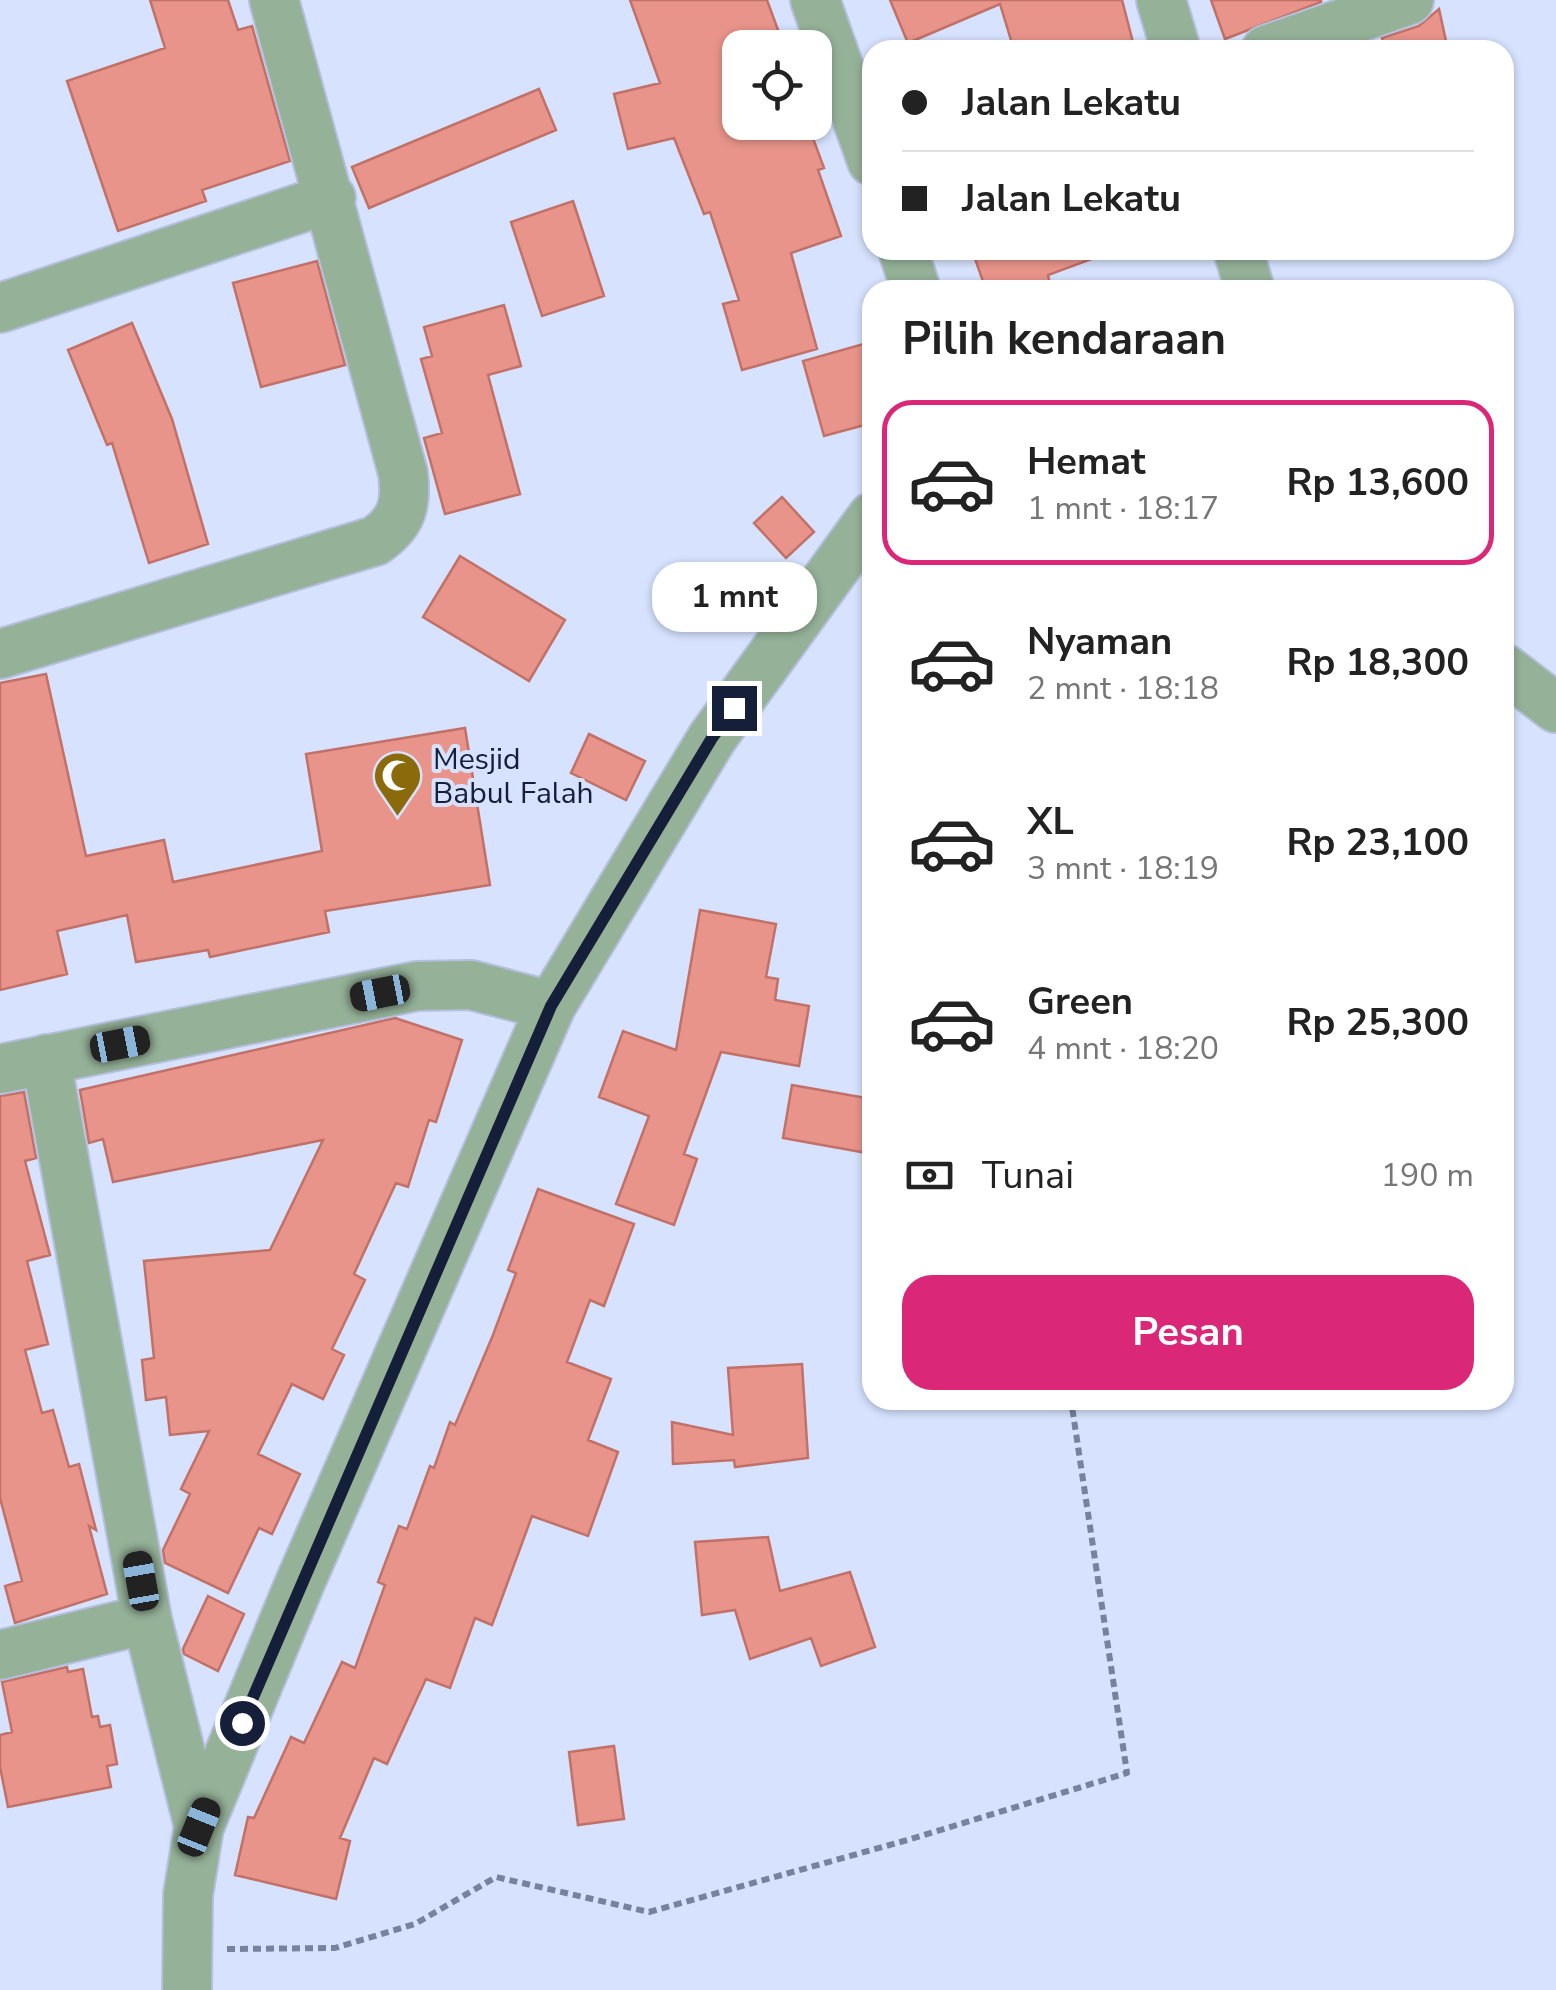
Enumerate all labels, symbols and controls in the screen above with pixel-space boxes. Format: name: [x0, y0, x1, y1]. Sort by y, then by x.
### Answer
map controls: [722, 30, 832, 140]
button: locate: [722, 30, 832, 140]
text: Jalan Lekatu: [962, 77, 1181, 128]
text: Jalan Lekatu: [962, 173, 1181, 224]
text: Pilih kendaraan: [902, 309, 1226, 370]
text: Hemat: [1027, 436, 1146, 487]
icon: car: [907, 438, 997, 528]
text: Rp 13,600: [1286, 457, 1469, 508]
text: 1 mnt · 18:17: [1027, 487, 1219, 530]
callout: 1 mnt: [652, 563, 816, 633]
text: 1 mnt: [691, 575, 778, 618]
text: Nyaman: [1027, 616, 1172, 667]
icon: car: [907, 618, 997, 708]
text: Rp 18,300: [1286, 637, 1469, 688]
text: 2 mnt · 18:18: [1027, 667, 1219, 710]
route end: [712, 686, 757, 731]
place label: Mesjid Babul Falah: [433, 739, 594, 814]
mosque icon: Mesjid Babul Falah: [372, 750, 424, 818]
text: XL: [1027, 796, 1074, 847]
icon: car: [907, 798, 997, 888]
text: Rp 23,100: [1286, 817, 1469, 868]
text: 3 mnt · 18:19: [1027, 847, 1219, 890]
car: [348, 973, 412, 1013]
text: Green: [1027, 976, 1133, 1027]
icon: car: [907, 978, 997, 1068]
text: Rp 25,300: [1286, 997, 1469, 1048]
car: [88, 1024, 152, 1064]
text: 4 mnt · 18:20: [1027, 1027, 1219, 1070]
icon: cash: [902, 1148, 957, 1203]
text: Tunai: [982, 1150, 1074, 1201]
text: 190 m: [1381, 1154, 1474, 1197]
button: Pesan: [902, 1275, 1474, 1390]
car: [121, 1549, 161, 1613]
route start: [220, 1701, 265, 1746]
car: [174, 1794, 224, 1860]

